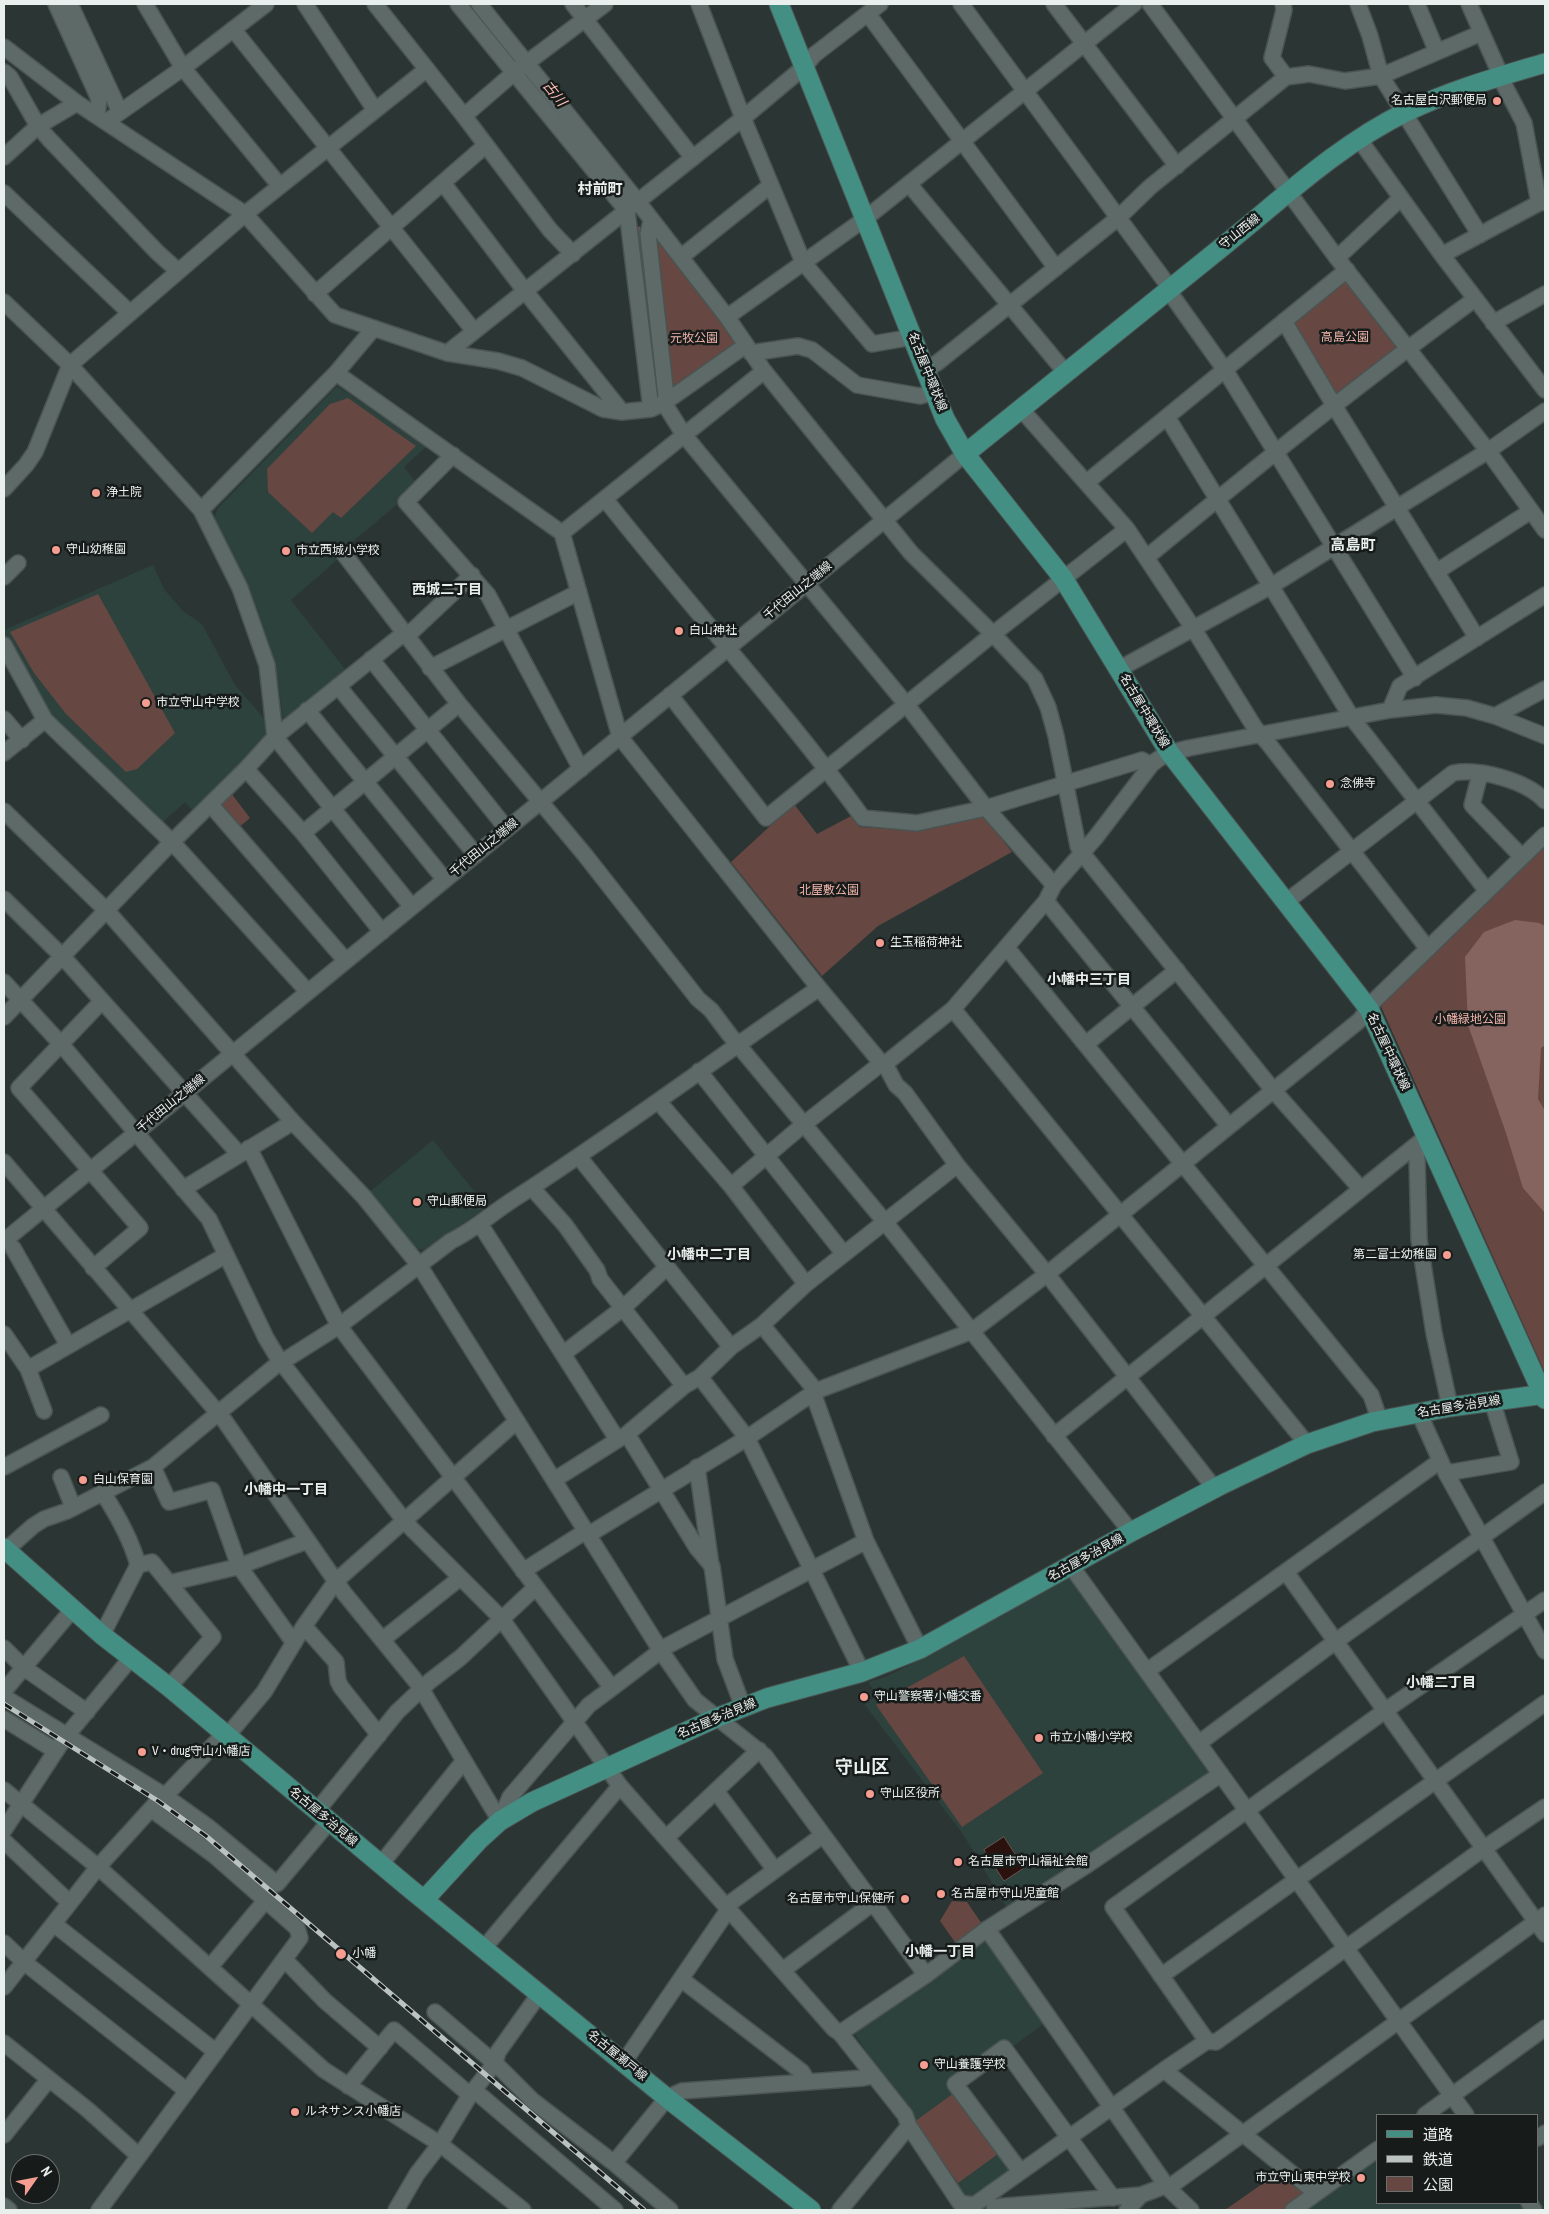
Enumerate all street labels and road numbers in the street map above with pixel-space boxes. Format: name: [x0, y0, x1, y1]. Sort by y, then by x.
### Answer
street label: 守山西線: [1217, 211, 1263, 253]
street label: 名古屋中環状線: [905, 330, 949, 414]
street label: 千代田山之端線: [761, 559, 835, 623]
street label: 名古屋中環状線: [1116, 671, 1172, 751]
street label: 千代田山之端線: [447, 816, 521, 880]
street label: 名古屋中環状線: [1364, 1011, 1412, 1093]
street label: 千代田山之端線: [134, 1072, 208, 1136]
street label: 名古屋多治見線: [1416, 1393, 1502, 1421]
street label: 名古屋多治見線: [1046, 1531, 1126, 1585]
street label: 名古屋多治見線: [676, 1696, 758, 1742]
street label: 名古屋多治見線: [286, 1784, 360, 1850]
street label: 名古屋瀬戸線: [584, 2028, 650, 2084]

